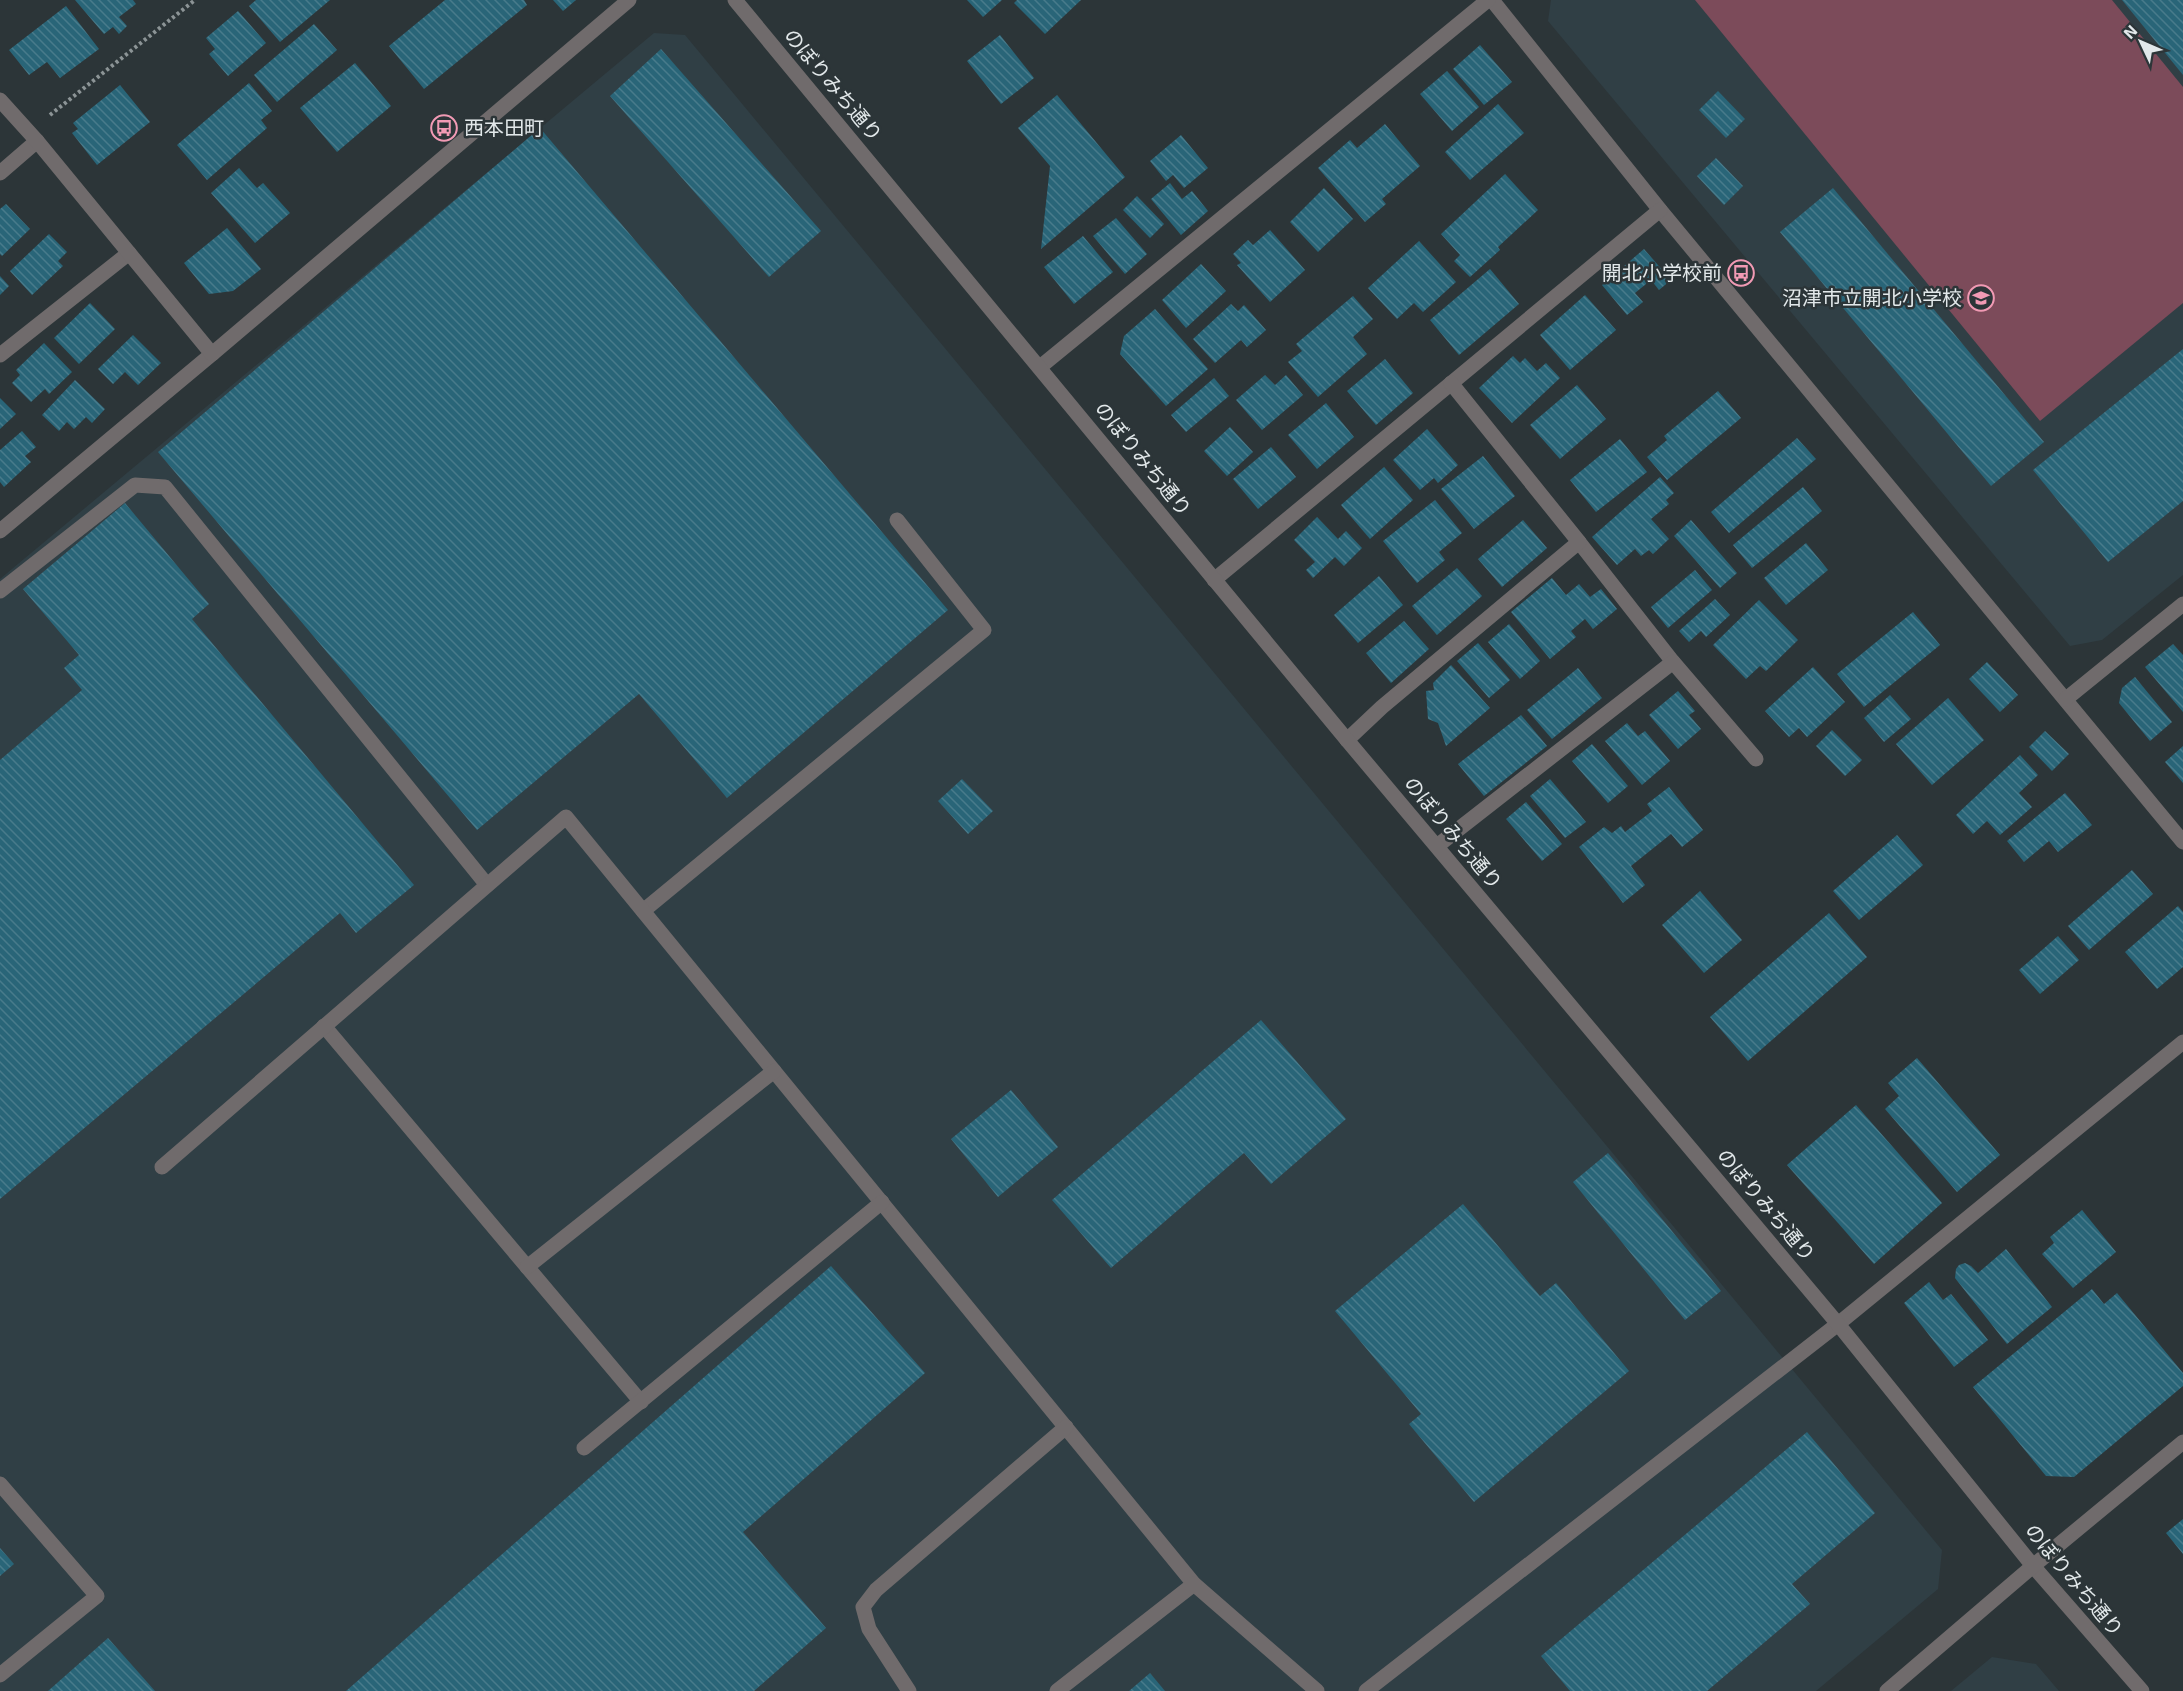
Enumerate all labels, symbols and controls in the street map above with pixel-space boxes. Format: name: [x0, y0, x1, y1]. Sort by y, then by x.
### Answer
north arrow: [2111, 12, 2171, 72]
text: N: [2119, 20, 2141, 42]
street label: のぼりみち通り: [780, 23, 888, 146]
bus stop icon: 西本田町: [429, 113, 459, 143]
place label: 西本田町: [464, 115, 544, 139]
bus stop icon: 開北小学校前: [1726, 258, 1756, 288]
place label: 開北小学校前: [1602, 260, 1722, 284]
school or university icon: 沼津市立開北小学校: [1966, 283, 1996, 313]
place label: 沼津市立開北小学校: [1782, 285, 1962, 309]
street label: のぼりみち通り: [1090, 396, 1197, 520]
street label: のぼりみち通り: [1400, 771, 1508, 894]
street label: のぼりみち通り: [1713, 1143, 1821, 1266]
street label: のぼりみち通り: [2021, 1518, 2129, 1641]

